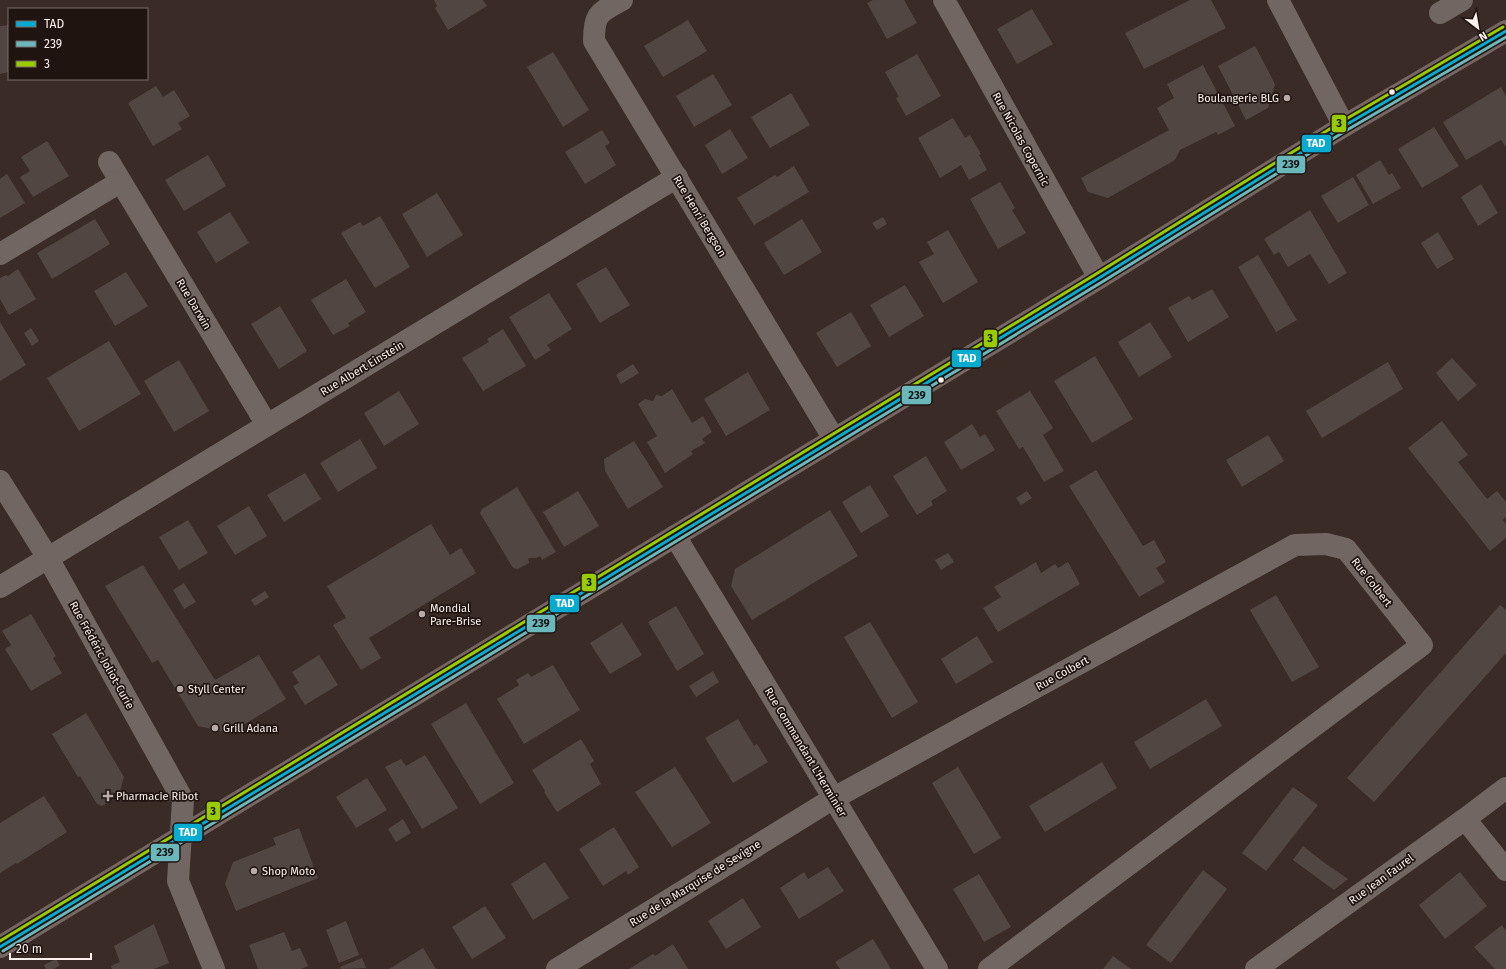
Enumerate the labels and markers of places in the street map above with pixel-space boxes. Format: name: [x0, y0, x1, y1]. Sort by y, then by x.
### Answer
unlabelled marker: [1387, 87, 1397, 97]
place label: Boulangerie BLG: [1197, 92, 1279, 105]
marker: Boulangerie BLG: [1282, 93, 1292, 103]
unlabelled marker: [936, 375, 946, 385]
place label: Mondial Pare-Brise: [430, 602, 481, 628]
marker: Mondial Pare-Brise: [417, 609, 427, 619]
place label: Styll Center: [188, 683, 246, 696]
marker: Styll Center: [175, 684, 185, 694]
place label: Grill Adana: [223, 722, 278, 735]
marker: Grill Adana: [210, 723, 220, 733]
place label: Pharmacie Ribot: [116, 790, 198, 803]
marker: Pharmacie Ribot: [103, 791, 113, 801]
place label: Shop Moto: [262, 865, 316, 878]
marker: Shop Moto: [249, 866, 259, 876]

